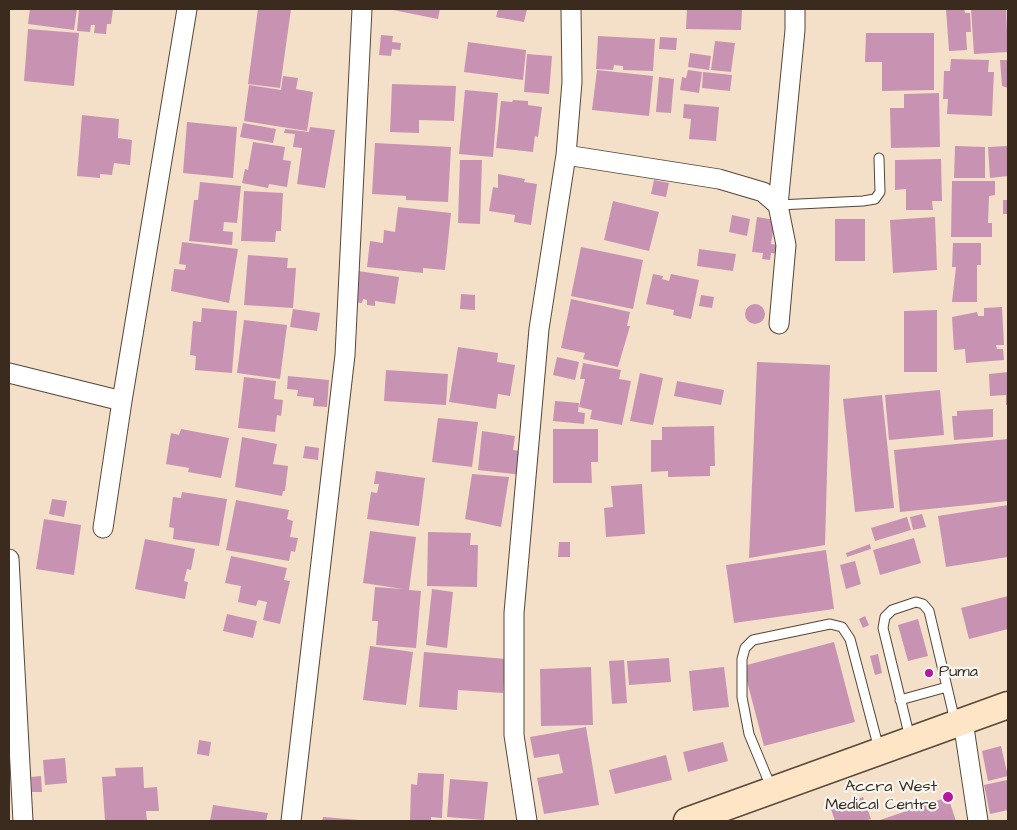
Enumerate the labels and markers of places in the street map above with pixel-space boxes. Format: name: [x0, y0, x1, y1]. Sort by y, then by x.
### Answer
place label: Puma: [939, 663, 978, 683]
marker: Puma: [923, 667, 935, 679]
place label: Accra West Medical Centre: [825, 778, 937, 816]
marker: Accra West Medical Centre: [941, 790, 955, 804]

